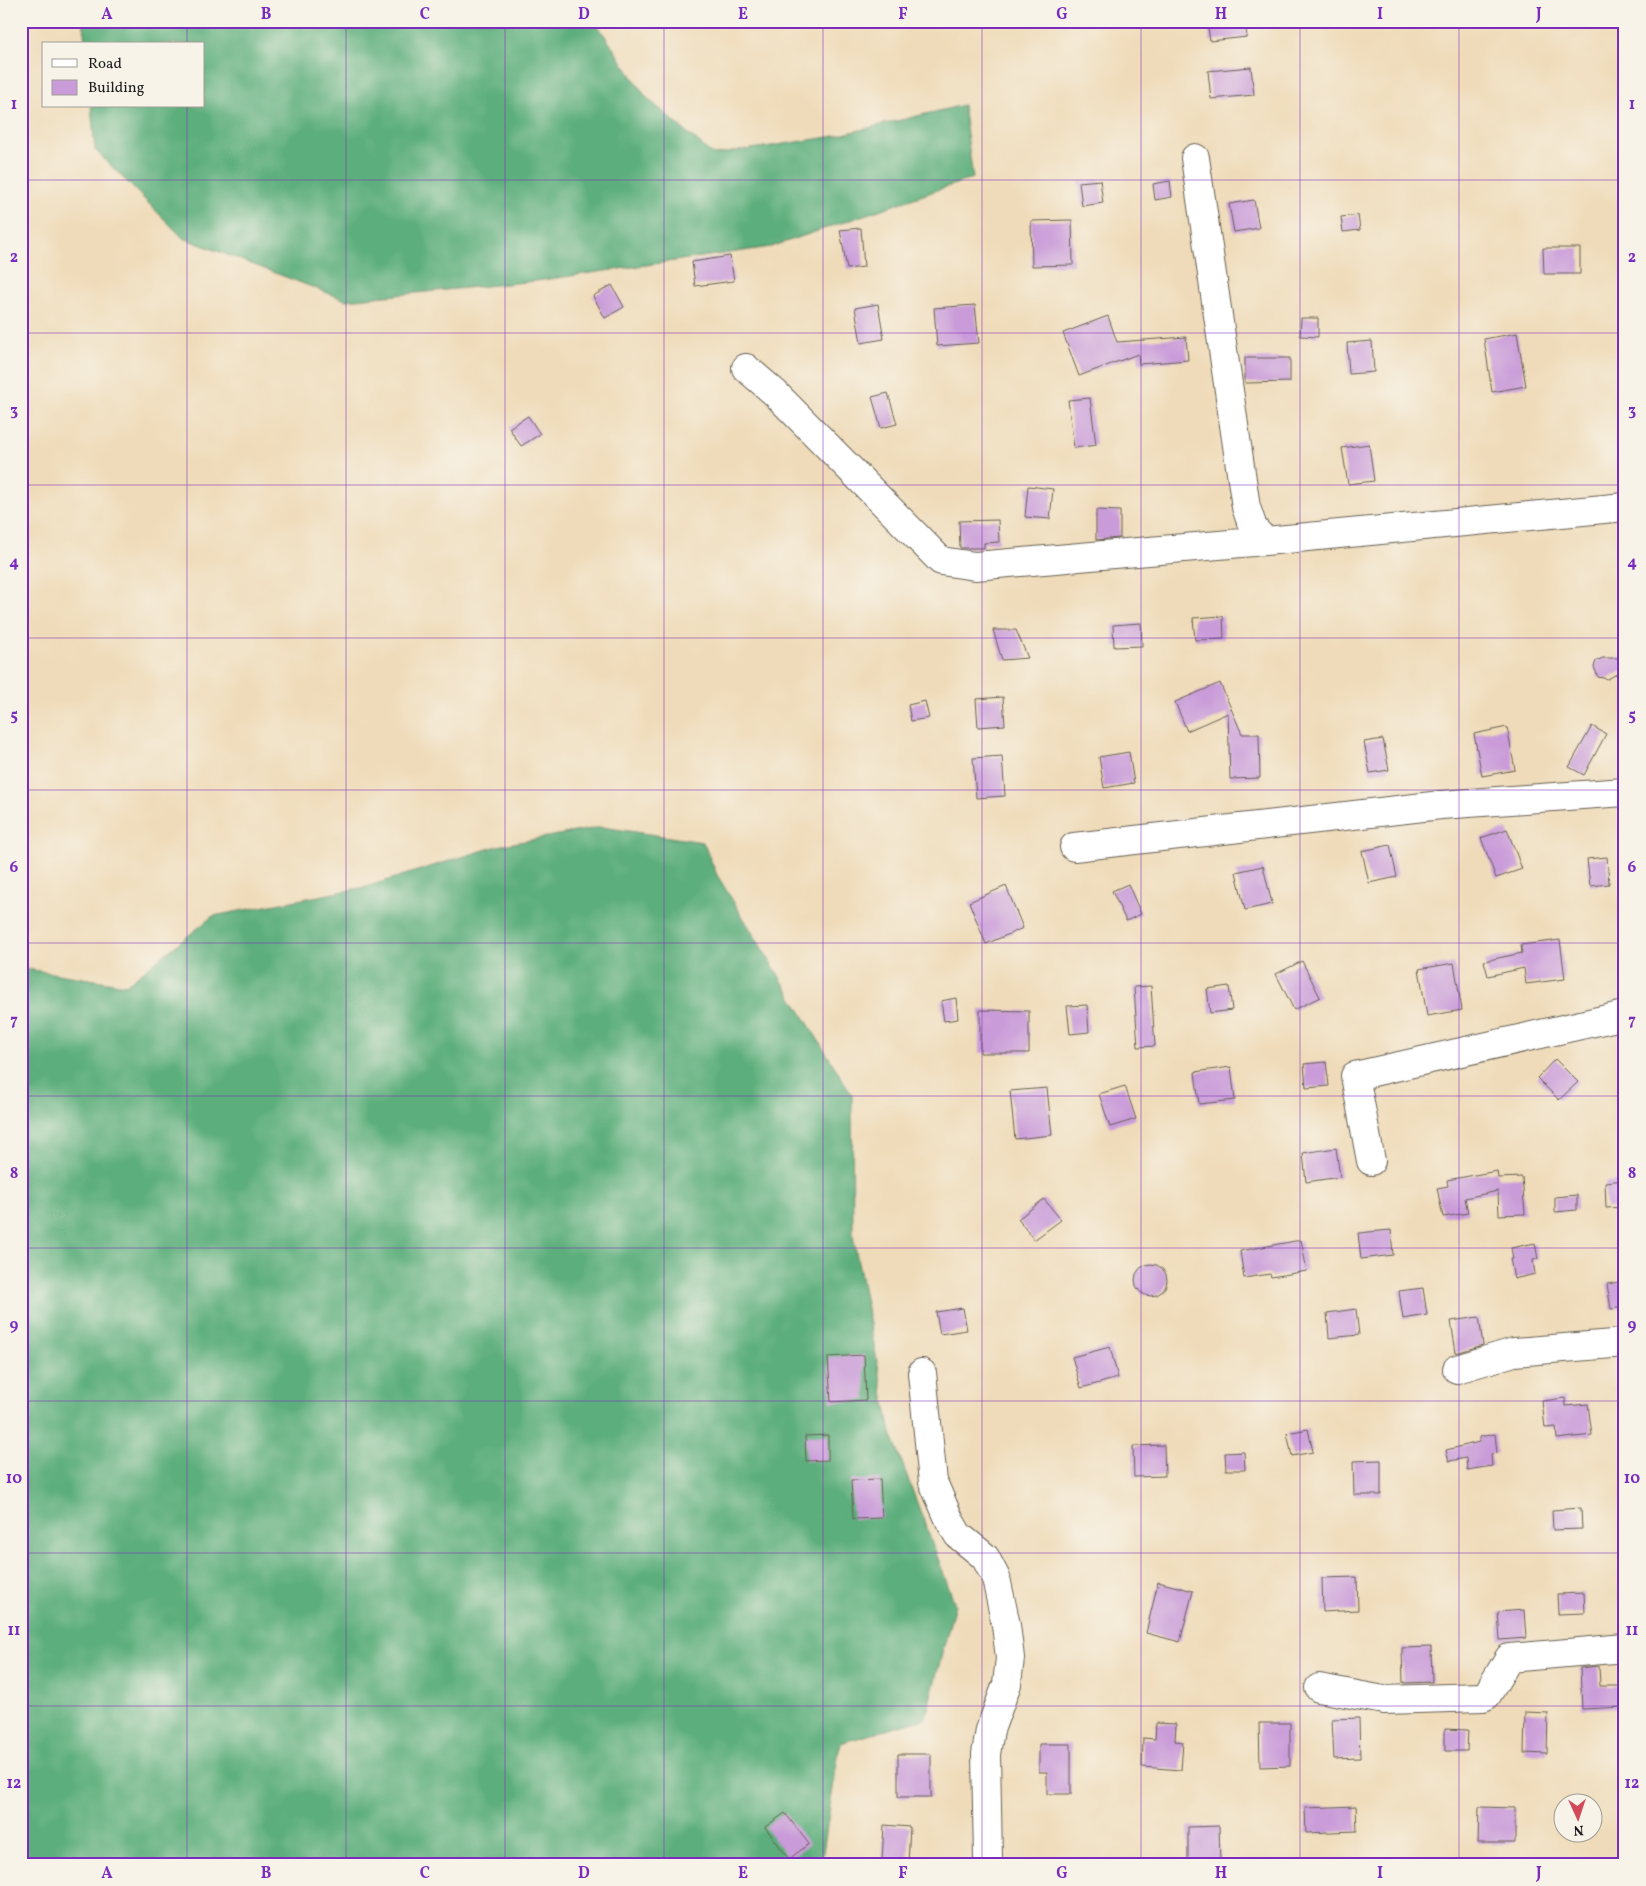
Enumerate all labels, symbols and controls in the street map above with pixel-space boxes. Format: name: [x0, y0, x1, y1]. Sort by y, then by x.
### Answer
text: A: [101, 4, 113, 26]
text: B: [261, 4, 272, 26]
text: C: [420, 4, 430, 26]
text: D: [578, 4, 590, 26]
text: E: [738, 4, 748, 26]
text: F: [898, 4, 908, 26]
text: G: [1056, 4, 1068, 26]
text: H: [1215, 4, 1227, 26]
text: I: [1377, 4, 1383, 26]
text: J: [1535, 4, 1542, 26]
legend: [42, 42, 205, 108]
text: Road: [88, 54, 122, 75]
text: Building: [88, 78, 145, 99]
text: 1: [11, 94, 17, 116]
text: 1: [1629, 94, 1635, 116]
text: 2: [10, 247, 18, 269]
text: 2: [1628, 247, 1636, 269]
text: 3: [10, 400, 18, 422]
text: 3: [1628, 400, 1636, 422]
text: 4: [9, 552, 19, 574]
text: 4: [1627, 552, 1637, 574]
text: 5: [10, 705, 18, 727]
text: 5: [1628, 705, 1636, 727]
text: 6: [10, 857, 19, 879]
text: 6: [1628, 857, 1637, 879]
text: 7: [10, 1010, 18, 1032]
text: 7: [1628, 1010, 1636, 1032]
text: 8: [10, 1163, 18, 1185]
text: 8: [1628, 1163, 1636, 1185]
text: 9: [10, 1315, 19, 1337]
text: 9: [1628, 1315, 1637, 1337]
text: 10: [6, 1468, 22, 1490]
text: 10: [1624, 1468, 1640, 1490]
text: 11: [8, 1620, 20, 1642]
text: 11: [1626, 1620, 1638, 1642]
text: 12: [7, 1773, 21, 1795]
text: 12: [1625, 1773, 1639, 1795]
north arrow: [1554, 1794, 1604, 1844]
text: N: [1573, 1820, 1584, 1839]
text: A: [101, 1863, 113, 1885]
text: B: [261, 1863, 272, 1885]
text: C: [420, 1863, 430, 1885]
text: D: [578, 1863, 590, 1885]
text: E: [738, 1863, 748, 1885]
text: F: [898, 1863, 908, 1885]
text: G: [1056, 1863, 1068, 1885]
text: H: [1215, 1863, 1227, 1885]
text: I: [1377, 1863, 1383, 1885]
text: J: [1535, 1863, 1542, 1885]

